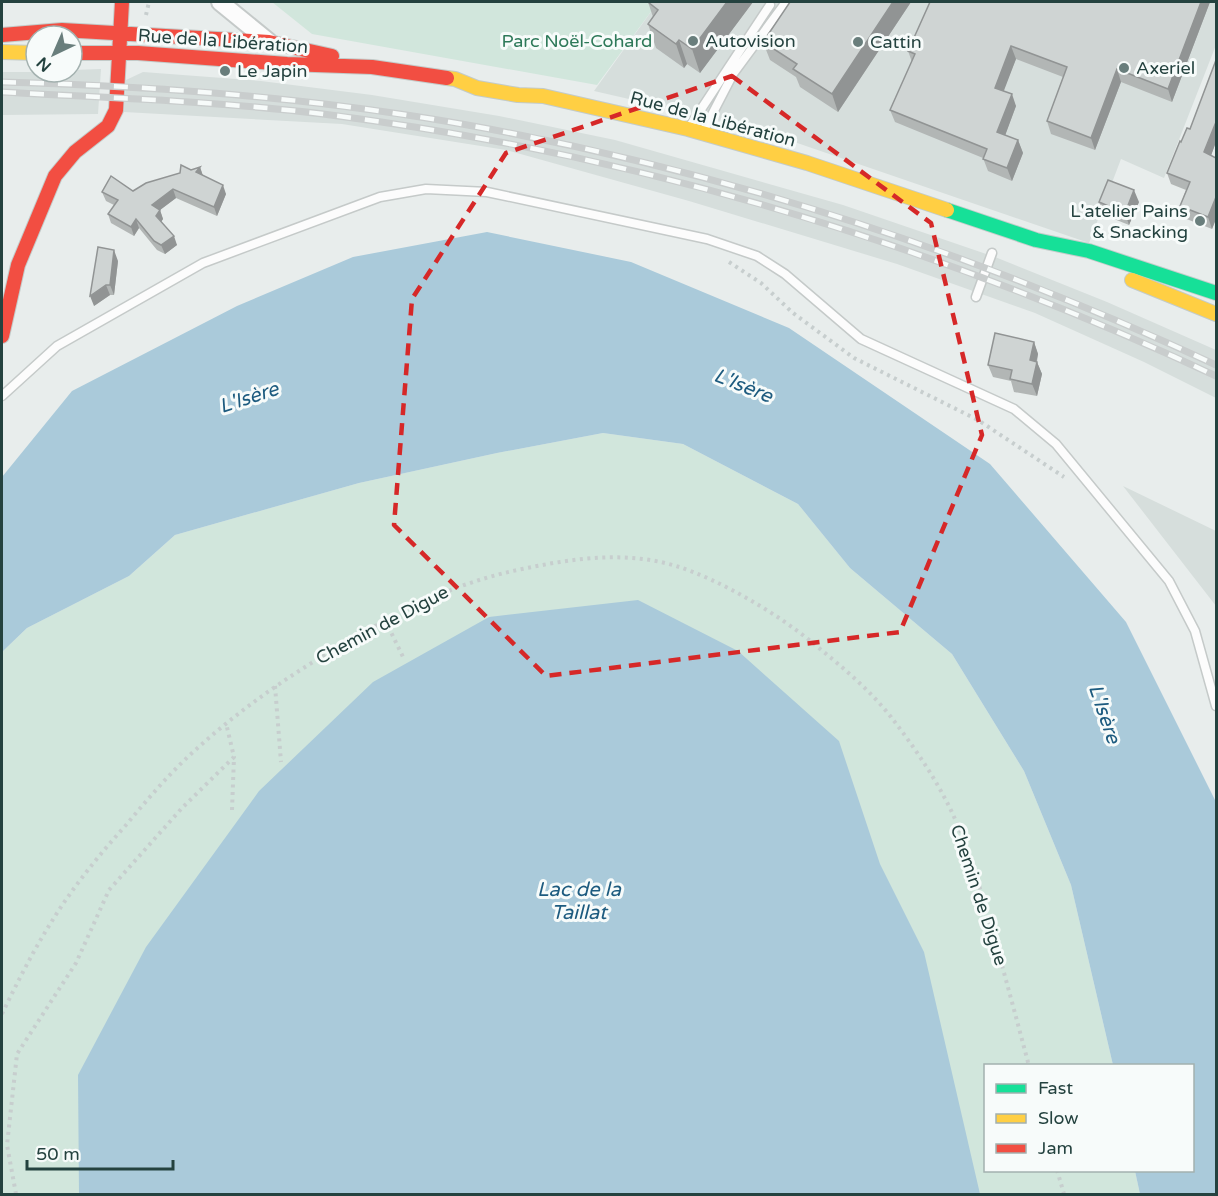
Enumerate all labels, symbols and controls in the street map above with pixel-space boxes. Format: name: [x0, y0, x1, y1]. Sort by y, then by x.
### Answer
north arrow: [24, 24, 84, 84]
street label: Rue de la Libération: [137, 24, 309, 58]
park label: Parc Noël-Cohard: [502, 30, 652, 52]
place label: Autovision: [705, 30, 796, 52]
place label: Cattin: [870, 31, 922, 53]
marker: Autovision: [686, 34, 700, 48]
marker: Cattin: [851, 35, 865, 49]
text: N: [33, 52, 56, 76]
place label: Axeriel: [1136, 57, 1195, 79]
place label: Le Japin: [237, 60, 308, 82]
marker: Axeriel: [1117, 61, 1131, 75]
marker: Le Japin: [218, 64, 232, 78]
street label: Rue de la Libération: [628, 86, 798, 152]
place label: L'atelier Pains & Snacking: [1070, 200, 1188, 243]
marker: L'atelier Pains & Snacking: [1193, 214, 1207, 228]
water label: L'Isère: [710, 363, 777, 409]
water label: L'Isère: [216, 377, 283, 419]
street label: Chemin de Digue: [312, 581, 452, 669]
water label: L'Isère: [1083, 681, 1126, 748]
street label: Chemin de Digue: [946, 822, 1012, 968]
water label: Lac de la Taillat: [537, 878, 622, 925]
legend: [984, 1064, 1194, 1172]
text: Fast: [1038, 1077, 1073, 1099]
text: Slow: [1038, 1107, 1079, 1129]
scale bar: [27, 1133, 172, 1171]
text: Jam: [1038, 1137, 1073, 1159]
text: 50 m: [36, 1143, 80, 1165]

